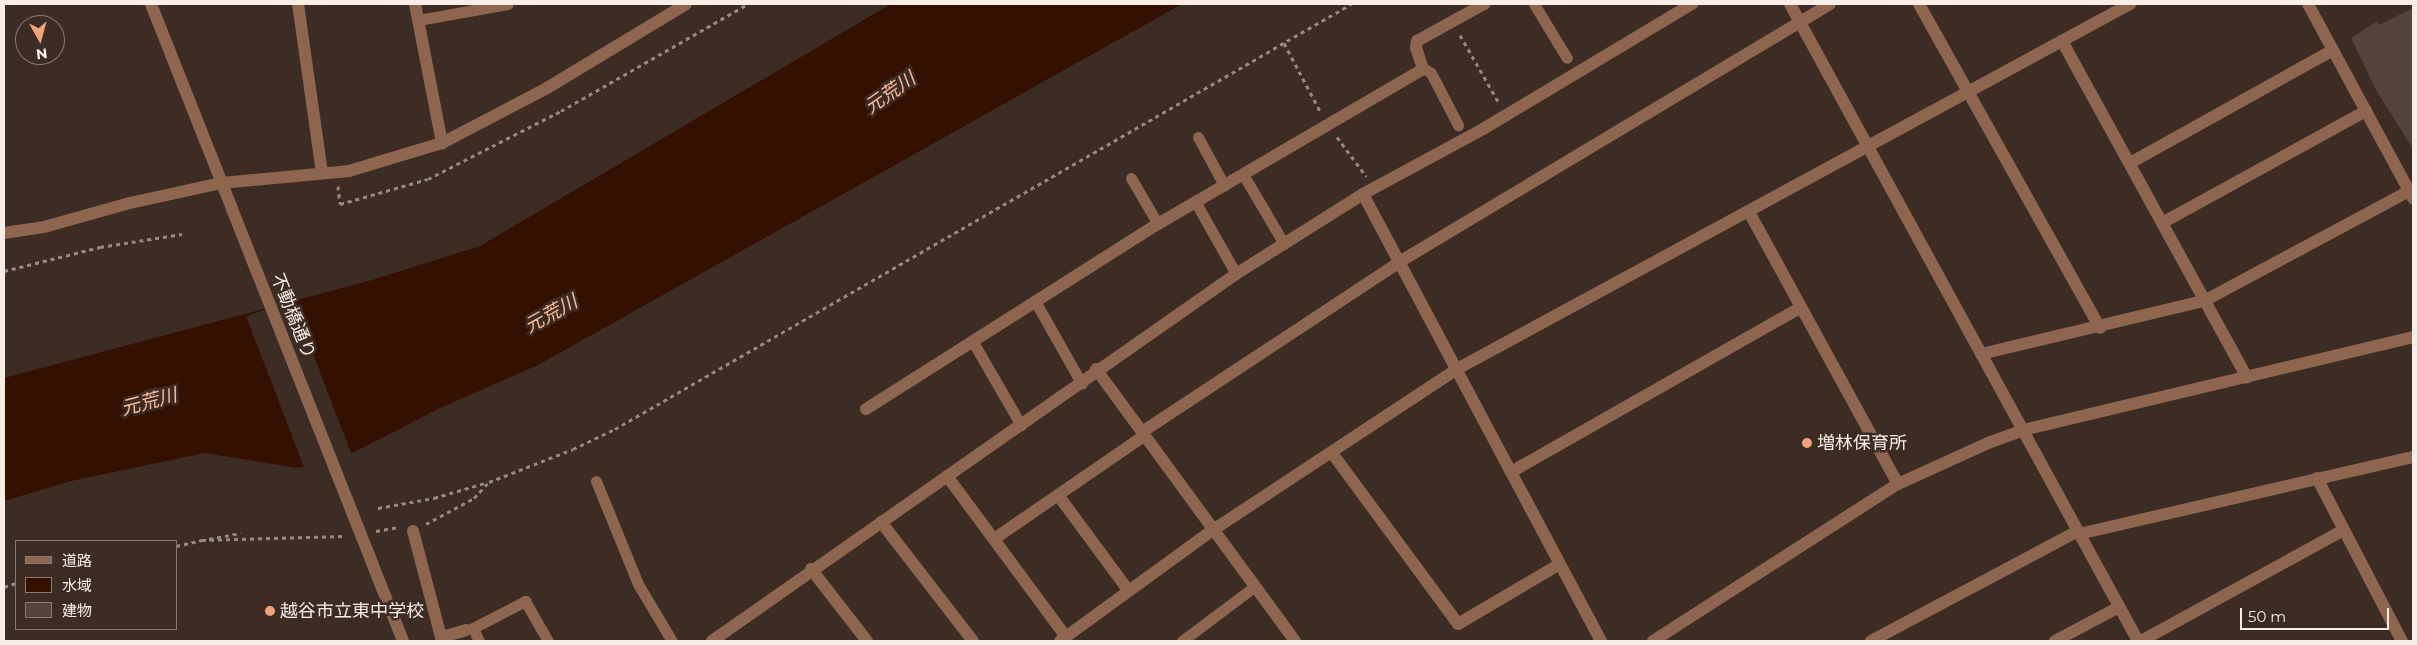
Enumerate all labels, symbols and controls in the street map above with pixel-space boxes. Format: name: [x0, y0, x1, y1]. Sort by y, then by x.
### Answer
north arrow: [15, 15, 65, 65]
text: N: [35, 44, 48, 64]
water label: 元荒川: [860, 67, 920, 119]
street label: 不動橋通り: [266, 270, 320, 362]
water label: 元荒川: [521, 290, 581, 338]
water label: 元荒川: [119, 384, 179, 420]
place label: 増林保育所: [1817, 432, 1907, 454]
marker: 増林保育所: [1801, 437, 1813, 449]
legend: [15, 540, 178, 630]
text: 道路: [62, 551, 92, 570]
text: 水域: [62, 576, 92, 595]
scale bar: [2242, 598, 2391, 630]
place label: 越谷市立東中学校: [280, 600, 424, 622]
text: 建物: [62, 601, 92, 620]
marker: 越谷市立東中学校: [264, 605, 276, 617]
text: 50 m: [2248, 607, 2286, 626]

